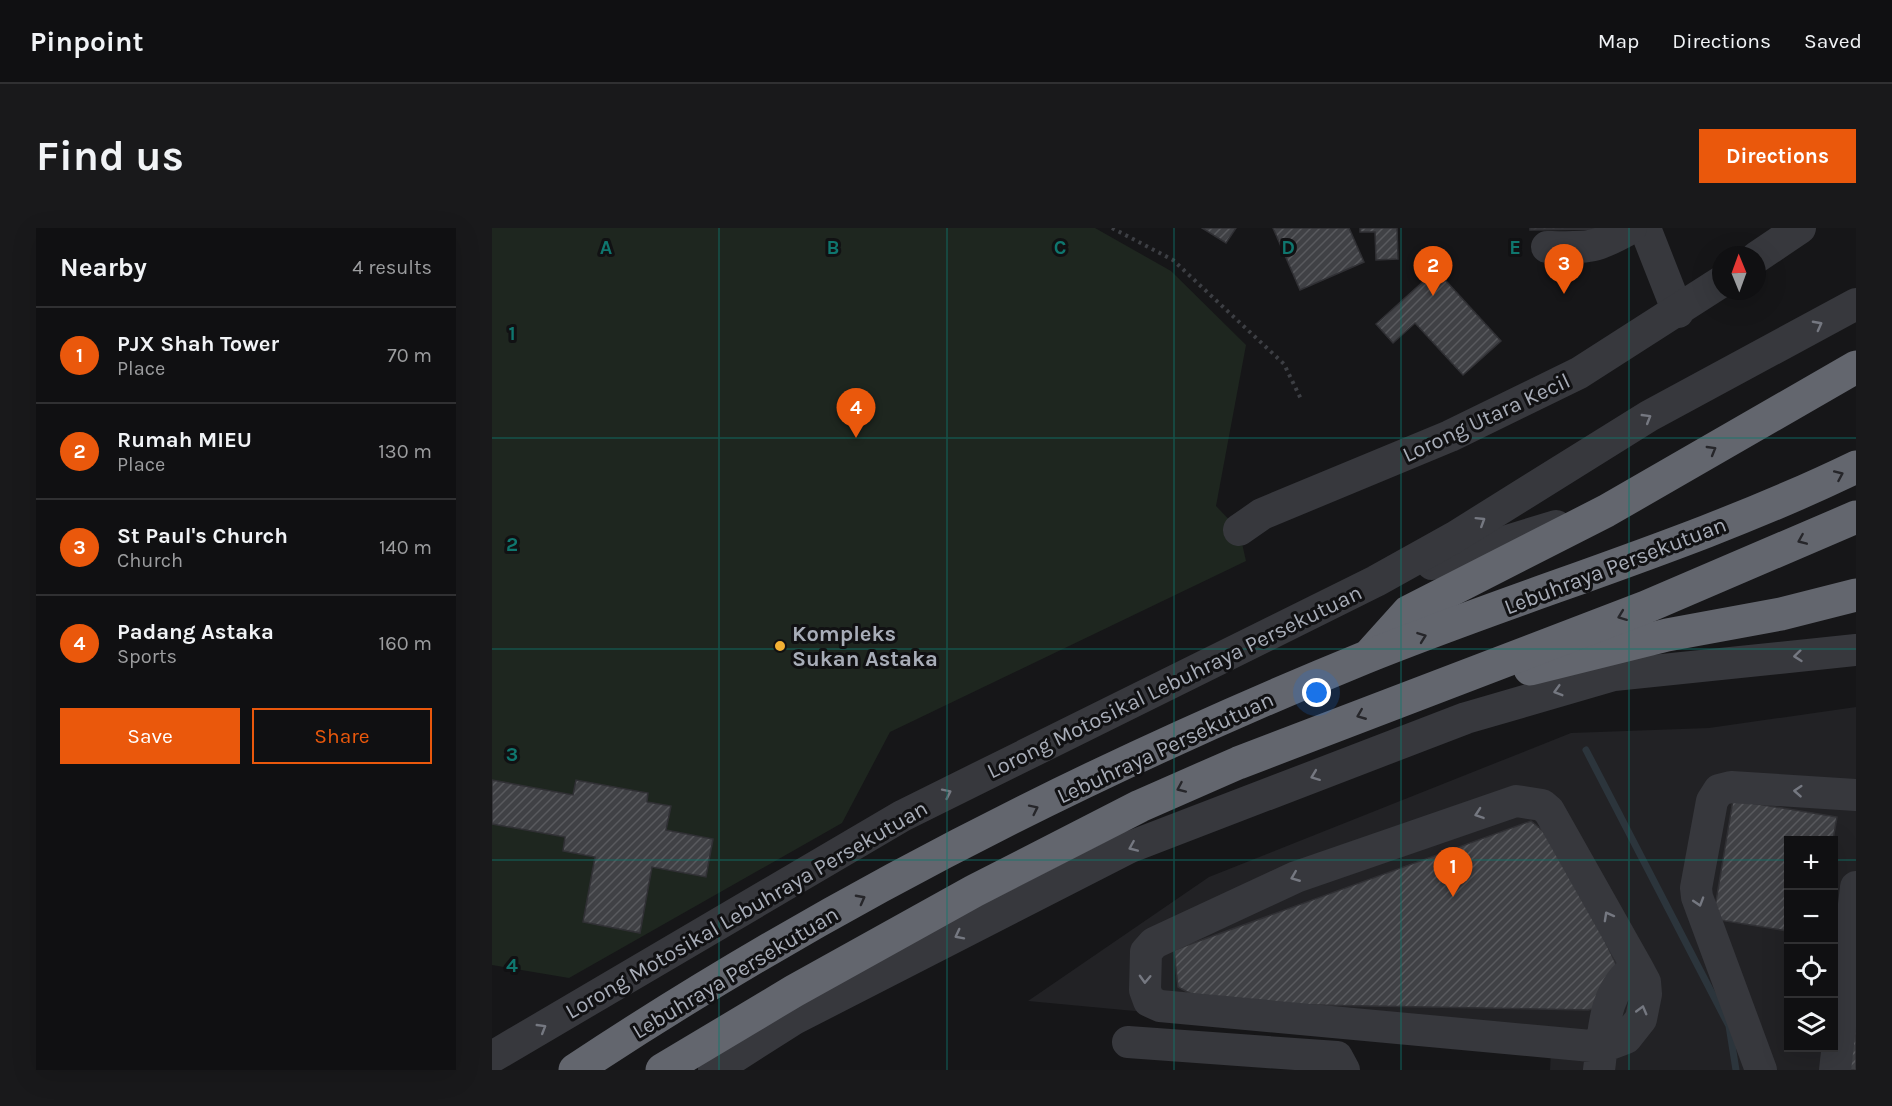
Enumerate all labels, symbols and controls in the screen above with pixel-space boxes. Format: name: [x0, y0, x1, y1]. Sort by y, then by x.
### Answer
text: Pinpoint: [30, 25, 143, 58]
text: Map: [1598, 29, 1639, 53]
text: Directions: [1672, 29, 1771, 53]
text: Saved: [1804, 29, 1862, 53]
button: Directions: [1699, 129, 1856, 183]
text: Find us: [36, 131, 184, 181]
text: A: [600, 236, 613, 259]
text: B: [827, 236, 839, 259]
text: C: [1054, 236, 1066, 259]
text: D: [1281, 236, 1295, 259]
text: E: [1509, 236, 1521, 259]
pin: 3: [1544, 244, 1584, 294]
north arrow: [1712, 246, 1766, 300]
pin: 2: [1414, 247, 1452, 296]
text: Nearby: [60, 252, 147, 283]
text: 4 results: [352, 256, 432, 279]
one-way arrow: [1812, 321, 1823, 332]
text: 1: [508, 322, 516, 345]
text: PJX Shah Tower: [117, 331, 279, 357]
text: 1: [76, 344, 83, 367]
text: 70 m: [387, 344, 432, 367]
text: Place: [117, 357, 165, 380]
street label: Lorong Utara Kecil: [1398, 368, 1574, 468]
pin: 4: [836, 388, 876, 438]
one-way arrow: [1641, 414, 1651, 425]
text: Rumah MIEU: [117, 427, 252, 453]
text: 2: [73, 440, 86, 463]
text: 130 m: [378, 440, 432, 463]
one-way arrow: [1705, 446, 1716, 457]
text: Place: [117, 453, 165, 476]
one-way arrow: [1833, 470, 1844, 482]
street label: Lebuhraya Persekutuan: [1501, 512, 1730, 620]
one-way arrow: [1475, 516, 1485, 528]
text: St Paul's Church: [117, 523, 288, 549]
text: 2: [506, 533, 518, 556]
one-way arrow: [1798, 533, 1809, 545]
text: 3: [73, 536, 86, 559]
text: 140 m: [379, 536, 432, 559]
text: Church: [117, 549, 183, 572]
street label: Lorong Motosikal Lebuhraya Persekutuan: [982, 578, 1366, 784]
one-way arrow: [1618, 608, 1628, 621]
text: Padang Astaka: [117, 619, 274, 645]
place label: Kompleks Sukan Astaka: [792, 621, 938, 672]
one-way arrow: [1416, 631, 1427, 644]
text: 4: [74, 632, 85, 655]
text: 160 m: [379, 632, 432, 655]
marker: Kompleks Sukan Astaka: [773, 639, 787, 653]
text: Sports: [117, 645, 177, 668]
one-way arrow: [1793, 649, 1802, 662]
your location: [1302, 678, 1331, 707]
one-way arrow: [1553, 684, 1564, 696]
street label: Lebuhraya Persekutuan: [1053, 685, 1277, 809]
one-way arrow: [1357, 707, 1367, 720]
button: Save: [60, 708, 240, 764]
button: Share: [252, 708, 432, 764]
text: 3: [506, 743, 518, 766]
one-way arrow: [1310, 769, 1321, 782]
one-way arrow: [1176, 781, 1187, 793]
one-way arrow: [1793, 785, 1802, 798]
one-way arrow: [941, 789, 952, 801]
street label: Lorong Motosikal Lebuhraya Persekutuan: [560, 794, 932, 1024]
one-way arrow: [1027, 804, 1038, 816]
one-way arrow: [1475, 806, 1485, 819]
map controls: [1784, 836, 1838, 1052]
button: +: [1784, 836, 1838, 890]
one-way arrow: [1128, 840, 1139, 852]
pin: 1: [1434, 848, 1472, 897]
one-way arrow: [1290, 870, 1301, 882]
button: −: [1784, 890, 1838, 944]
one-way arrow: [854, 895, 865, 906]
one-way arrow: [1692, 896, 1704, 907]
street label: Lebuhraya Persekutuan: [627, 900, 843, 1044]
one-way arrow: [1604, 912, 1615, 923]
one-way arrow: [954, 927, 965, 939]
button: locate: [1784, 944, 1838, 998]
text: 4: [506, 954, 518, 977]
one-way arrow: [1139, 975, 1151, 984]
button: layers: [1784, 998, 1838, 1052]
one-way arrow: [1635, 1005, 1647, 1016]
one-way arrow: [536, 1023, 546, 1035]

